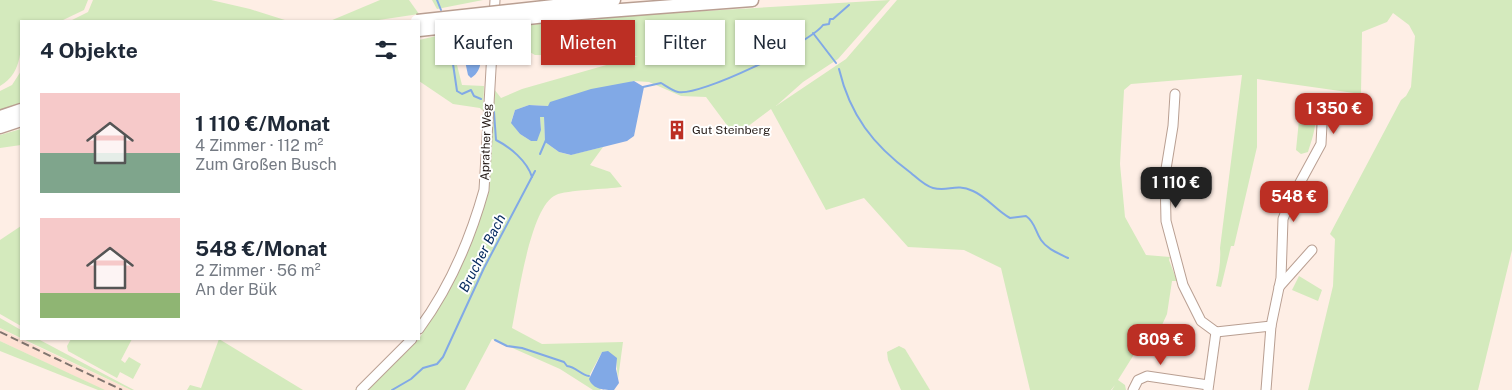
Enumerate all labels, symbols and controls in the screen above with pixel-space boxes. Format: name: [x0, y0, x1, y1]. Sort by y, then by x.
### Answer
chip: Kaufen: [435, 20, 531, 65]
chip: Mieten: [541, 20, 635, 65]
chip: Filter: [645, 20, 725, 65]
chip: Neu: [735, 20, 805, 65]
icon: filters: [372, 36, 400, 64]
text: 4 Objekte: [40, 38, 138, 63]
pin: 1 350 €: [1288, 92, 1380, 135]
text: 1 350 €: [1306, 99, 1362, 118]
street label: Aprather Weg: [478, 103, 494, 181]
text: 1 110 €/Monat: [195, 111, 330, 136]
icon: home: [80, 113, 140, 173]
building icon: Gut Steinberg: [666, 119, 688, 141]
place label: Gut Steinberg: [692, 123, 770, 137]
text: 4 Zimmer · 112 m²: [195, 136, 323, 155]
text: Zum Großen Busch: [195, 155, 337, 174]
pin: 1 110 €: [1130, 166, 1222, 209]
text: 1 110 €: [1152, 173, 1200, 192]
pin: 548 €: [1259, 180, 1329, 223]
text: 548 €: [1271, 187, 1317, 206]
water label: Brucher Bach: [456, 211, 509, 295]
text: 548 €/Monat: [195, 236, 327, 261]
icon: home: [80, 238, 140, 298]
text: 2 Zimmer · 56 m²: [195, 261, 321, 280]
text: An der Bük: [195, 280, 277, 299]
pin: 809 €: [1126, 324, 1196, 366]
text: 809 €: [1138, 330, 1184, 349]

